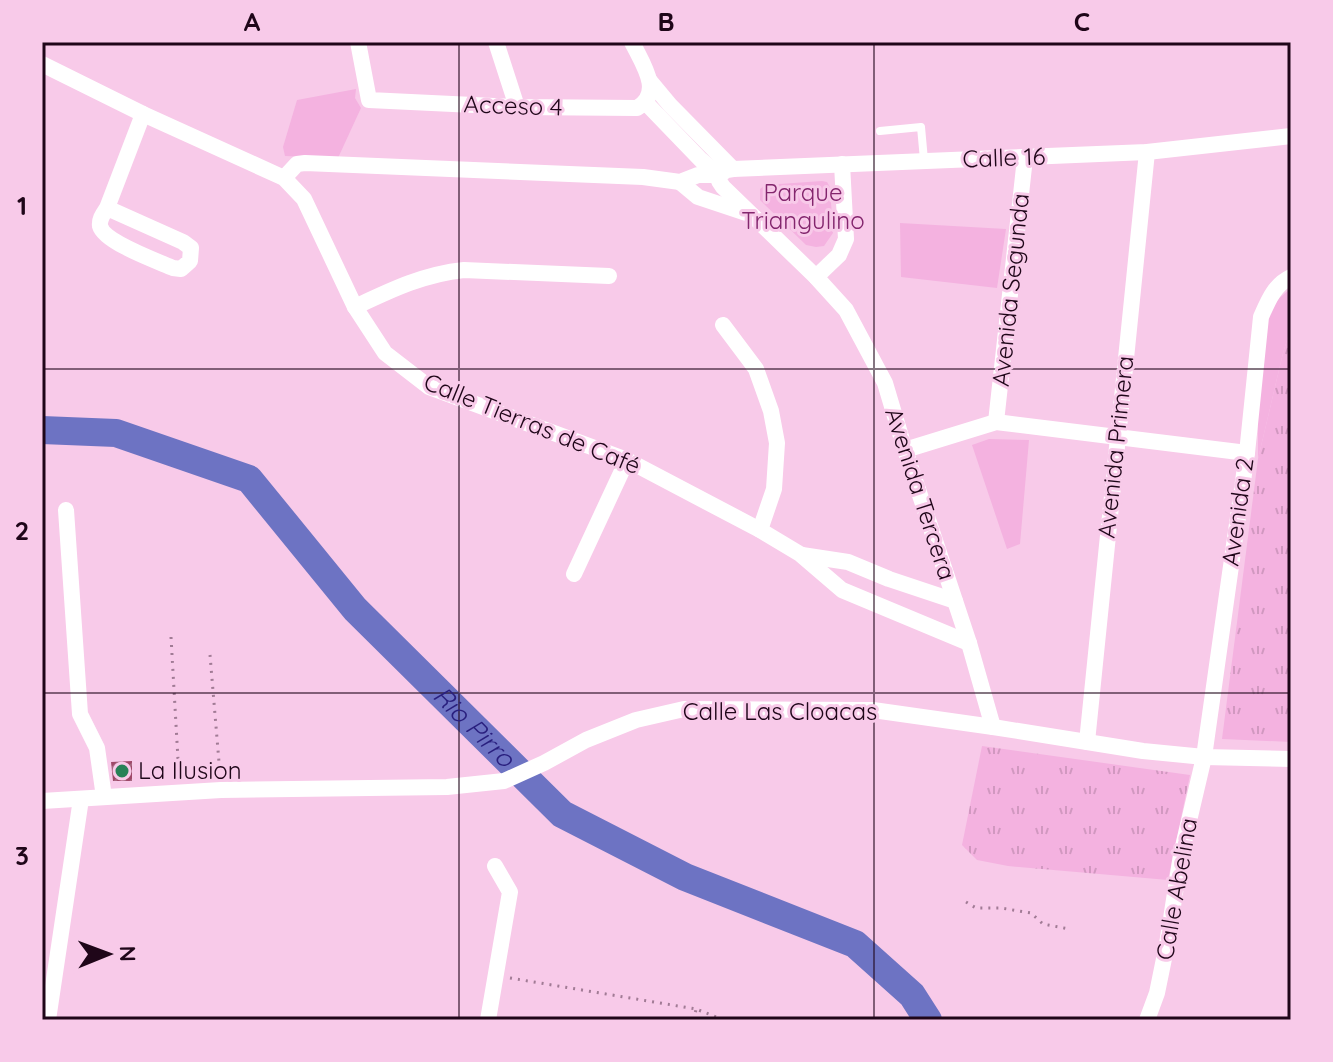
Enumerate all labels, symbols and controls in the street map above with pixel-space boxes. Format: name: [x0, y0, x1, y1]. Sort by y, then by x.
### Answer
text: A: [244, 5, 261, 38]
text: B: [657, 5, 675, 38]
text: C: [1074, 5, 1090, 38]
street label: Acceso 4: [463, 88, 563, 122]
street label: Calle 16: [962, 141, 1046, 173]
park label: Parque Triangulino: [741, 177, 865, 235]
text: 1: [17, 189, 27, 222]
street label: Avenida Segunda: [985, 192, 1035, 388]
street label: Avenida Primera: [1091, 354, 1140, 540]
street label: Calle Tierras de Café: [420, 366, 645, 480]
street label: Avenida Tercera: [879, 404, 963, 583]
street label: Avenida 2: [1215, 456, 1259, 568]
text: 2: [15, 514, 29, 547]
water label: Rio Pirro: [426, 679, 523, 775]
street label: Calle Las Cloacas: [683, 696, 877, 726]
place label: La Ilusion: [138, 755, 242, 785]
marker: La Ilusion: [113, 762, 131, 780]
street label: Calle Abelina: [1149, 815, 1203, 962]
text: 3: [15, 839, 29, 872]
north arrow: [68, 914, 148, 994]
text: N: [114, 945, 142, 962]

